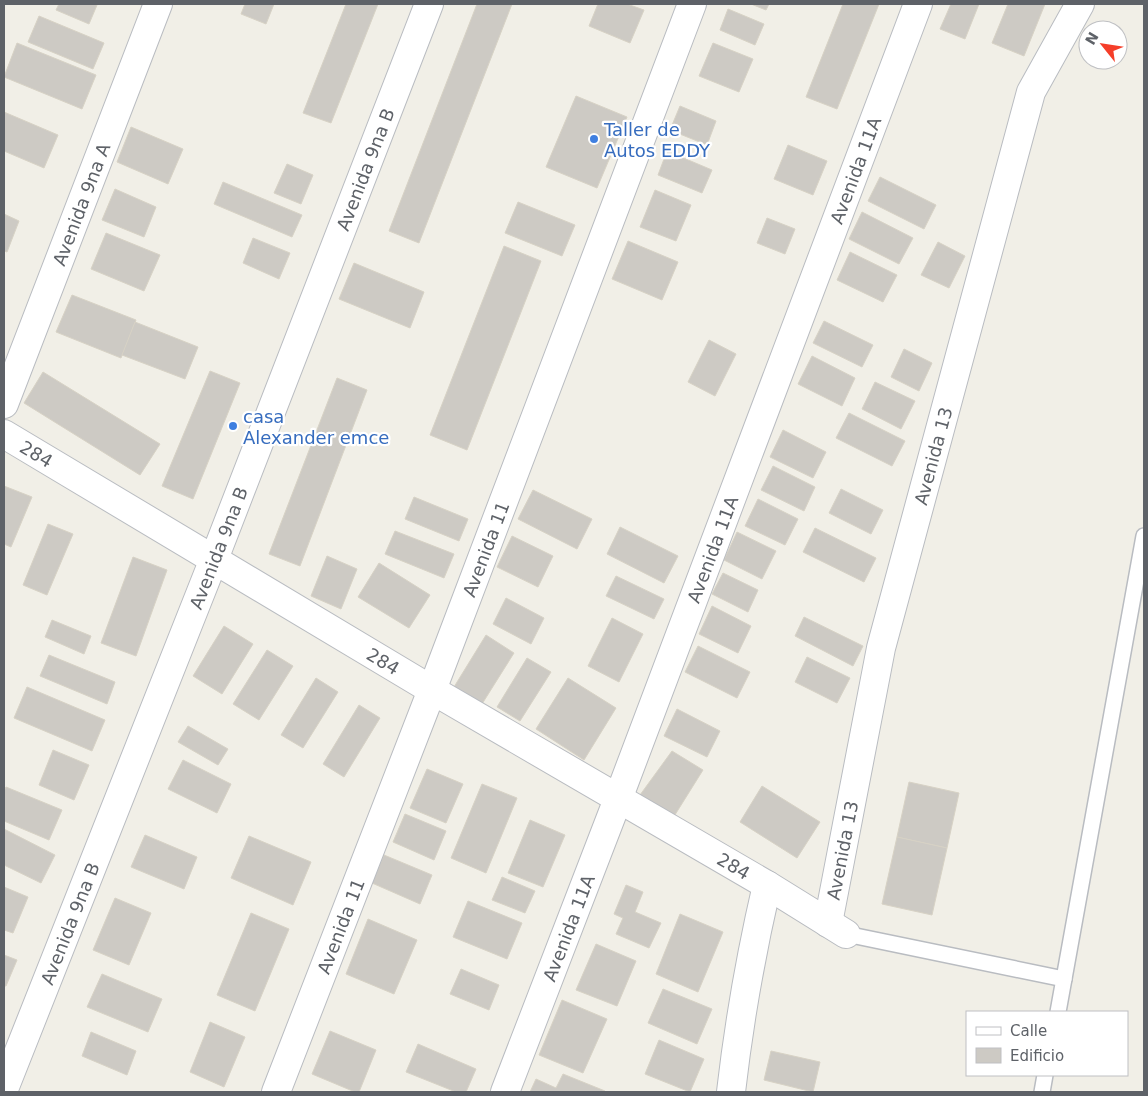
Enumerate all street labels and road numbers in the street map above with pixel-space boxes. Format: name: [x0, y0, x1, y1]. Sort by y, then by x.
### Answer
street label: Avenida 9na B: [332, 105, 398, 234]
street label: Avenida 11A: [825, 113, 885, 227]
street label: Avenida 9na A: [48, 139, 114, 269]
street label: Avenida 13: [910, 405, 956, 507]
street label: 284: [16, 436, 57, 471]
street label: Avenida 9na B: [185, 484, 252, 612]
street label: Avenida 11A: [683, 492, 742, 606]
street label: Avenida 11: [458, 498, 513, 600]
street label: 284: [363, 643, 403, 679]
street label: Avenida 13: [822, 799, 862, 902]
street label: 284: [714, 848, 754, 883]
street label: Avenida 9na B: [36, 859, 103, 988]
street label: Avenida 11A: [538, 871, 599, 984]
street label: Avenida 11: [312, 875, 368, 977]

